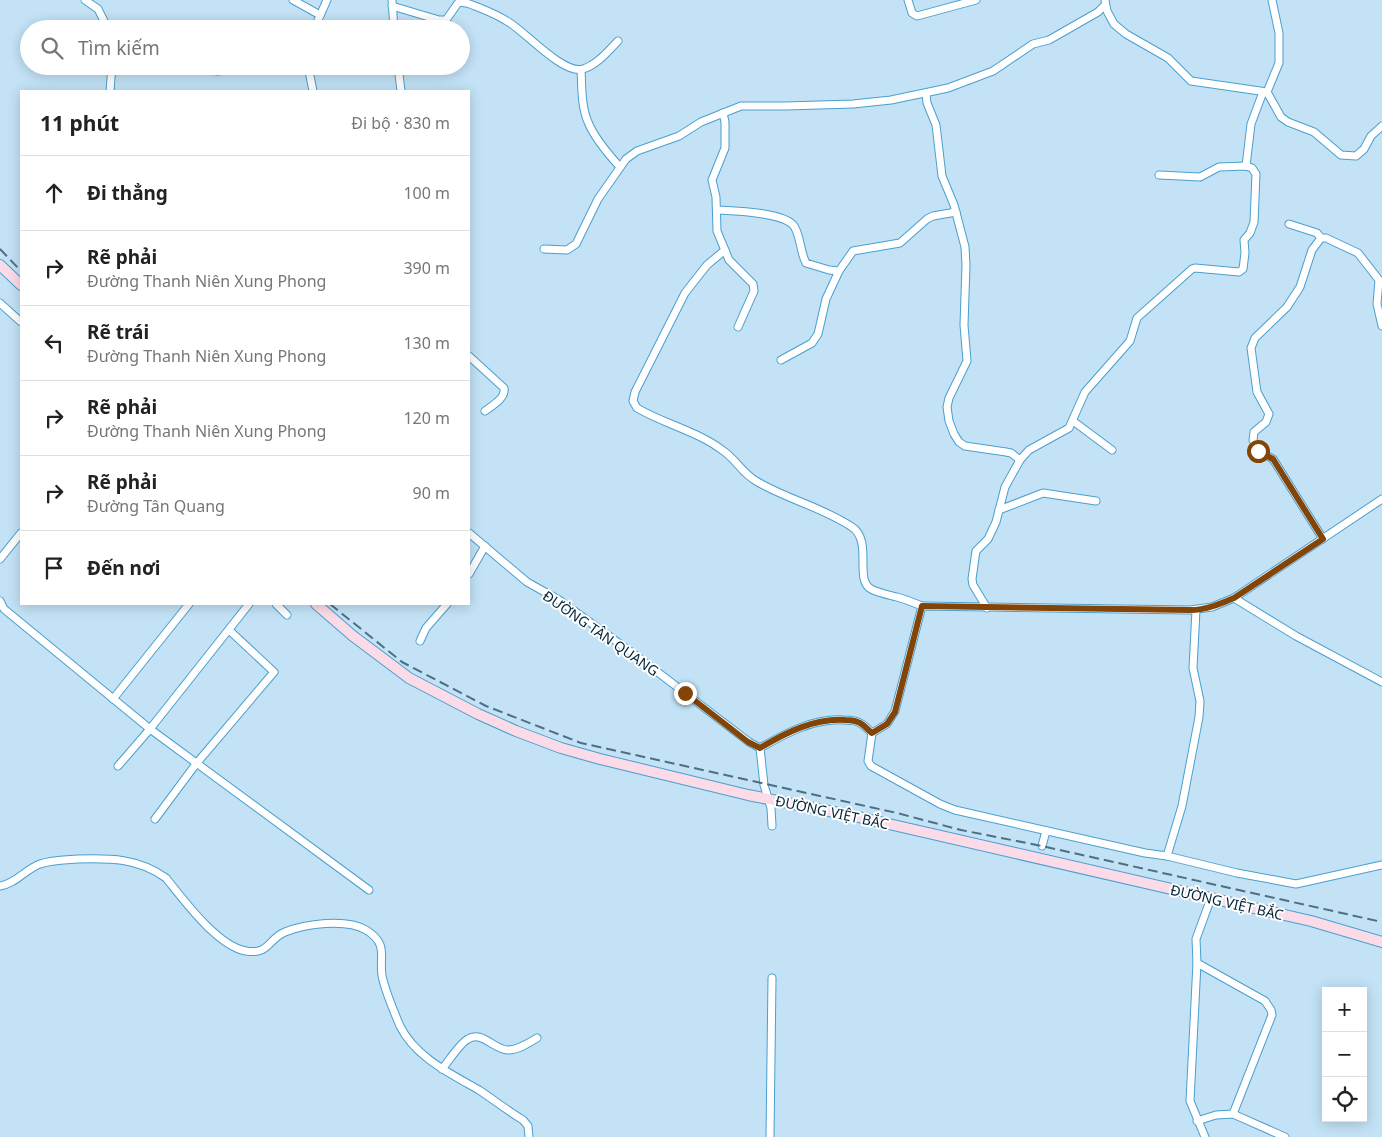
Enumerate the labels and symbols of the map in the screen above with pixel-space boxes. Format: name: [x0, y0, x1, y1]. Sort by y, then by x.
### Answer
route start: [1247, 440, 1270, 463]
street label: ĐƯỜNG TÂN QUANG: [539, 586, 663, 680]
route end: [674, 682, 697, 705]
street label: ĐƯỜNG VIỆT BẮC: [774, 791, 891, 833]
street label: ĐƯỜNG VIỆT BẮC: [1169, 880, 1286, 924]

